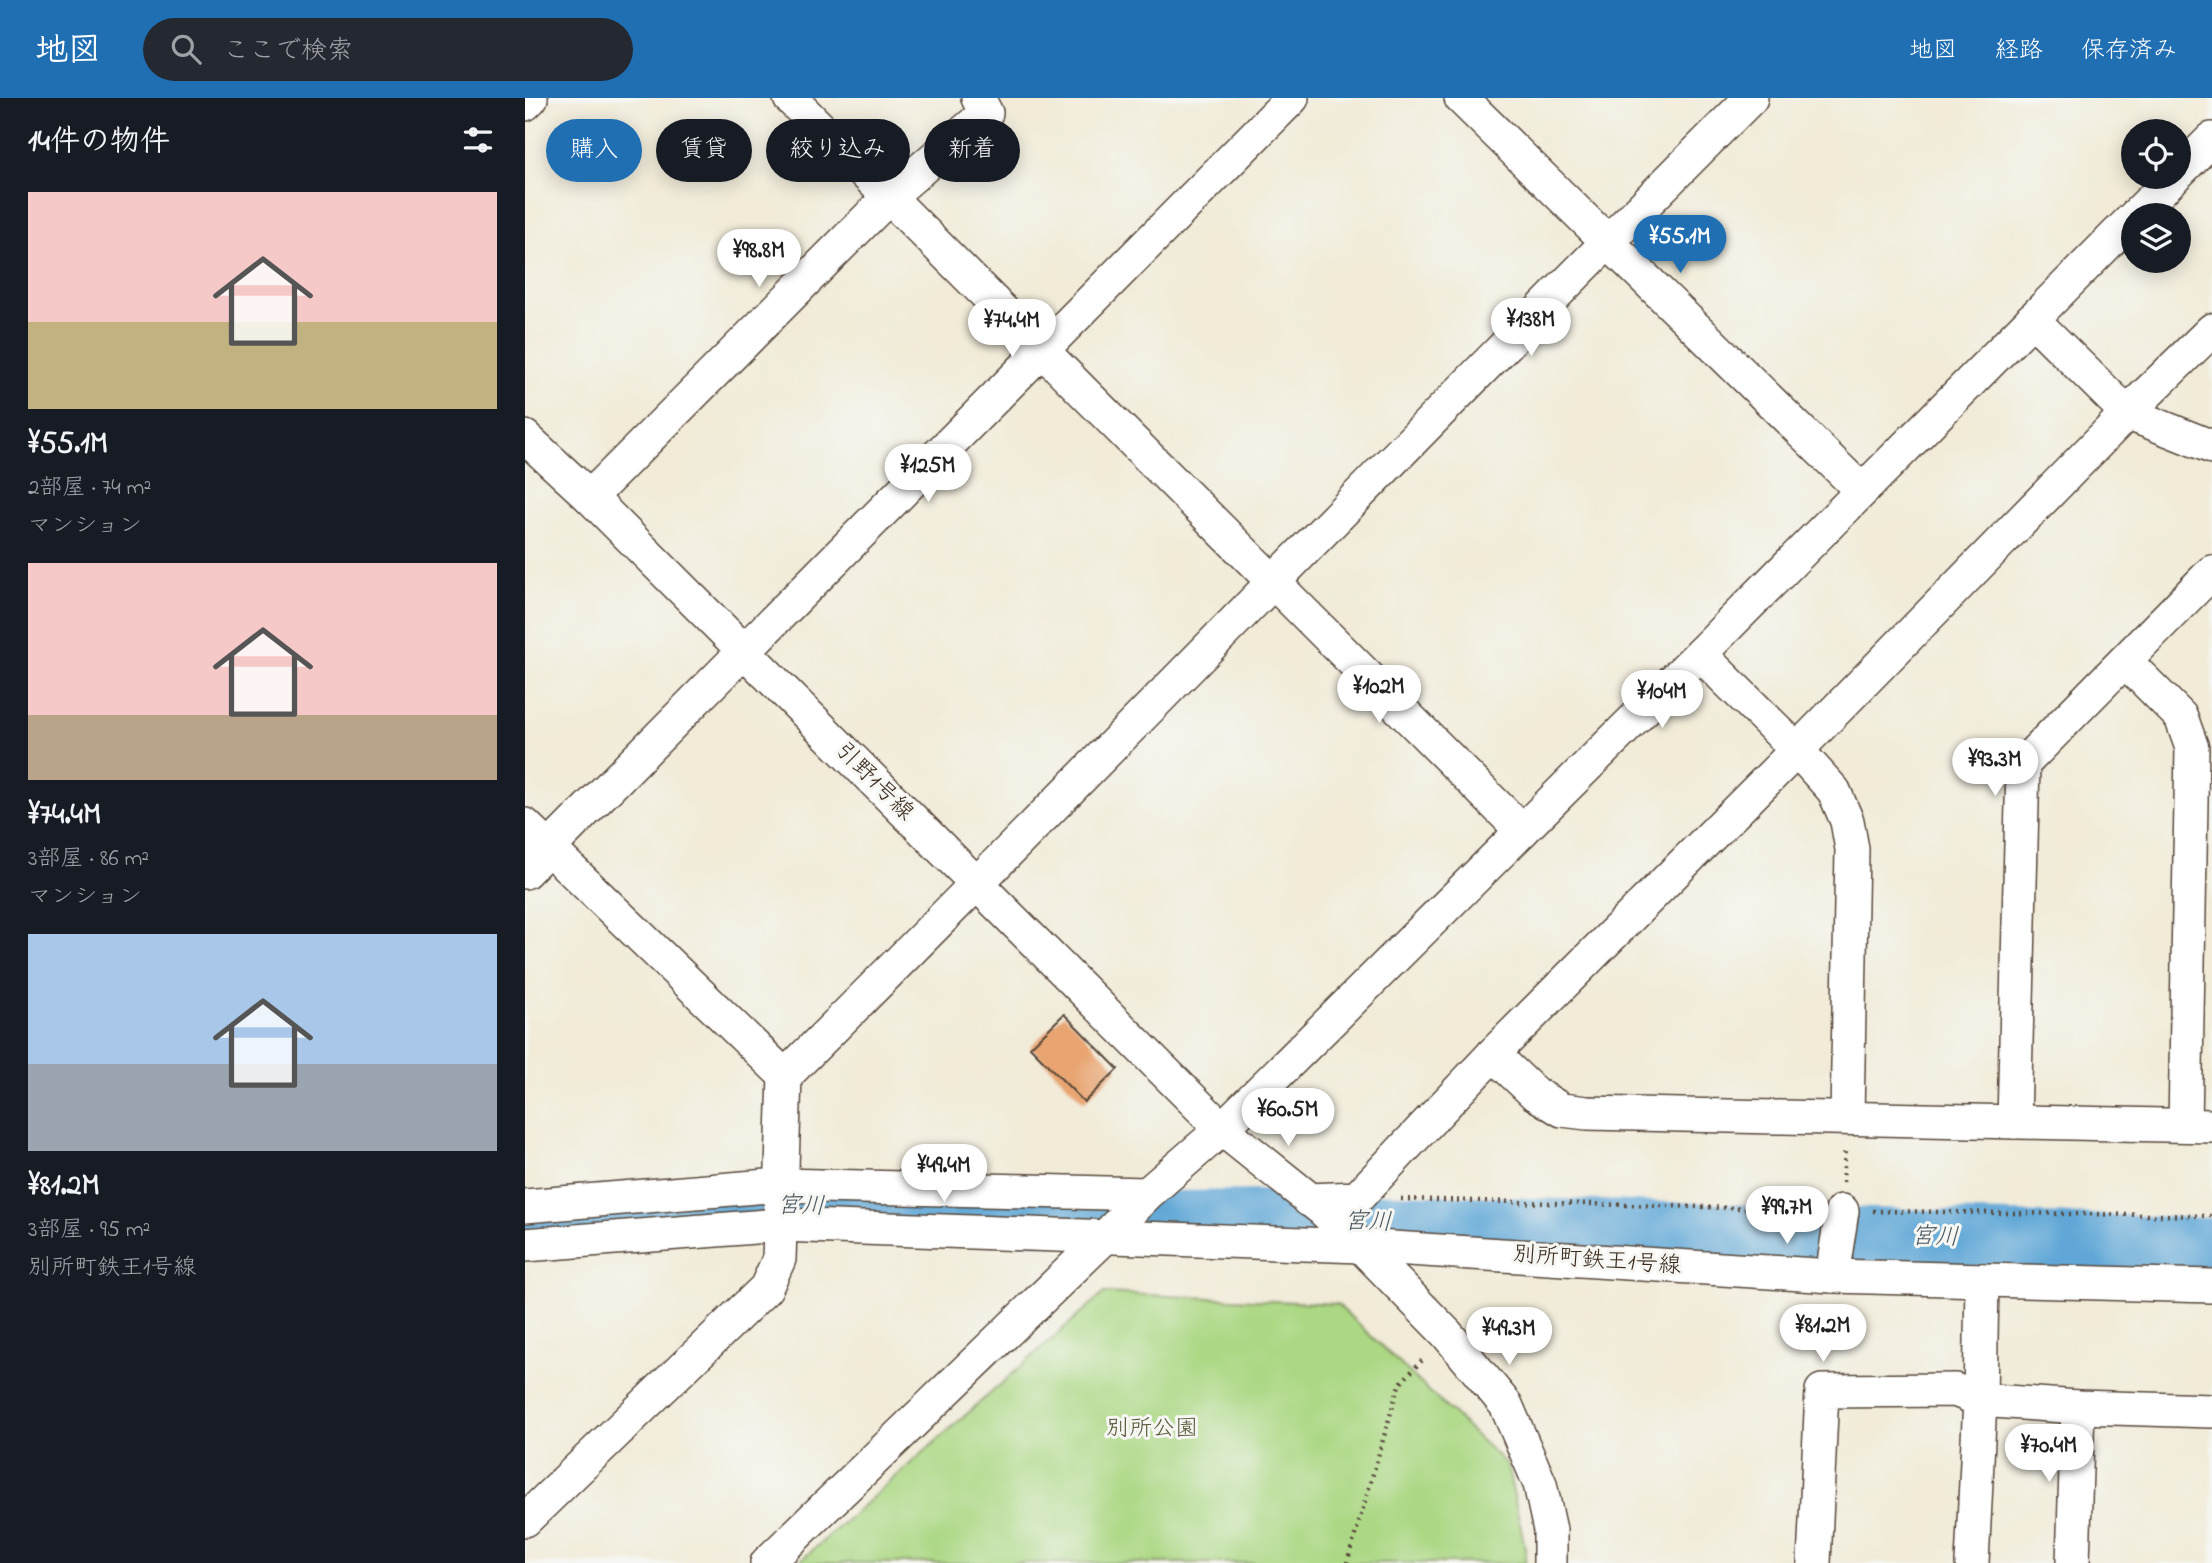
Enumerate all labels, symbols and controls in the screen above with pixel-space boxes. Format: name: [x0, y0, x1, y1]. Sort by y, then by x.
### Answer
search box: [143, 18, 633, 81]
text: 地図: [35, 28, 101, 76]
icon: search: [167, 30, 205, 68]
text: ここで検索: [223, 33, 353, 71]
text: 地図: [1909, 34, 1957, 69]
text: 経路: [1995, 34, 2043, 69]
text: 保存済み: [2081, 34, 2177, 69]
chip: 購入: [546, 119, 642, 182]
chip: 賃貸: [656, 119, 752, 182]
chip: 絞り込み: [766, 119, 910, 182]
chip: 新着: [924, 119, 1020, 182]
map controls: [2121, 119, 2191, 273]
button: locate: [2121, 119, 2191, 189]
text: 14件の物件: [28, 121, 170, 165]
icon: filters: [459, 121, 497, 159]
button: layers: [2121, 203, 2191, 273]
pin: ¥55.1M: [1623, 216, 1737, 275]
text: ¥55.1M: [1649, 221, 1711, 254]
pin: ¥98.8M: [702, 230, 816, 289]
text: ¥98.8M: [733, 235, 785, 268]
icon: home: [200, 238, 326, 364]
pin: ¥138M: [1482, 299, 1580, 358]
pin: ¥74.4M: [955, 300, 1069, 359]
text: ¥138M: [1507, 304, 1555, 337]
text: ¥74.4M: [984, 305, 1040, 338]
text: ¥55.1M: [28, 423, 108, 467]
pin: ¥125M: [879, 444, 977, 504]
text: ¥125M: [901, 450, 955, 483]
text: 2部屋 · 74 m²: [28, 472, 151, 505]
text: マンション: [28, 510, 142, 543]
icon: home: [200, 609, 326, 735]
pin: ¥102M: [1330, 666, 1428, 725]
pin: ¥104M: [1613, 670, 1711, 730]
text: ¥102M: [1353, 671, 1405, 704]
text: ¥104M: [1637, 676, 1687, 709]
street label: 引野1号線: [827, 735, 921, 829]
pin: ¥93.3M: [1938, 738, 2052, 798]
text: ¥93.3M: [1968, 744, 2022, 777]
text: ¥74.4M: [28, 794, 101, 838]
text: 3部屋 · 86 m²: [28, 843, 149, 876]
text: マンション: [28, 881, 142, 914]
icon: home: [200, 980, 326, 1106]
pin: ¥60.5M: [1231, 1088, 1345, 1148]
text: ¥60.5M: [1258, 1094, 1318, 1127]
pin: ¥49.4M: [887, 1144, 1001, 1204]
text: ¥49.4M: [917, 1150, 971, 1183]
text: ¥81.2M: [28, 1165, 100, 1209]
pin: ¥99.7M: [1730, 1186, 1844, 1246]
water label: 宮川: [776, 1189, 826, 1225]
text: ¥99.7M: [1762, 1192, 1812, 1225]
water label: 宮川: [1343, 1205, 1393, 1241]
text: 3部屋 · 95 m²: [28, 1214, 150, 1247]
water label: 宮川: [1910, 1220, 1960, 1256]
street label: 別所町鉄王1号線: [1512, 1239, 1682, 1283]
text: 別所町鉄王1号線: [28, 1252, 196, 1285]
pin: ¥81.2M: [1766, 1304, 1880, 1364]
pin: ¥49.3M: [1452, 1308, 1566, 1367]
text: ¥81.2M: [1796, 1310, 1851, 1343]
text: ¥49.3M: [1482, 1313, 1536, 1346]
park label: 別所公園: [1106, 1413, 1198, 1446]
pin: ¥70.4M: [1992, 1424, 2106, 1484]
text: ¥70.4M: [2021, 1430, 2077, 1463]

